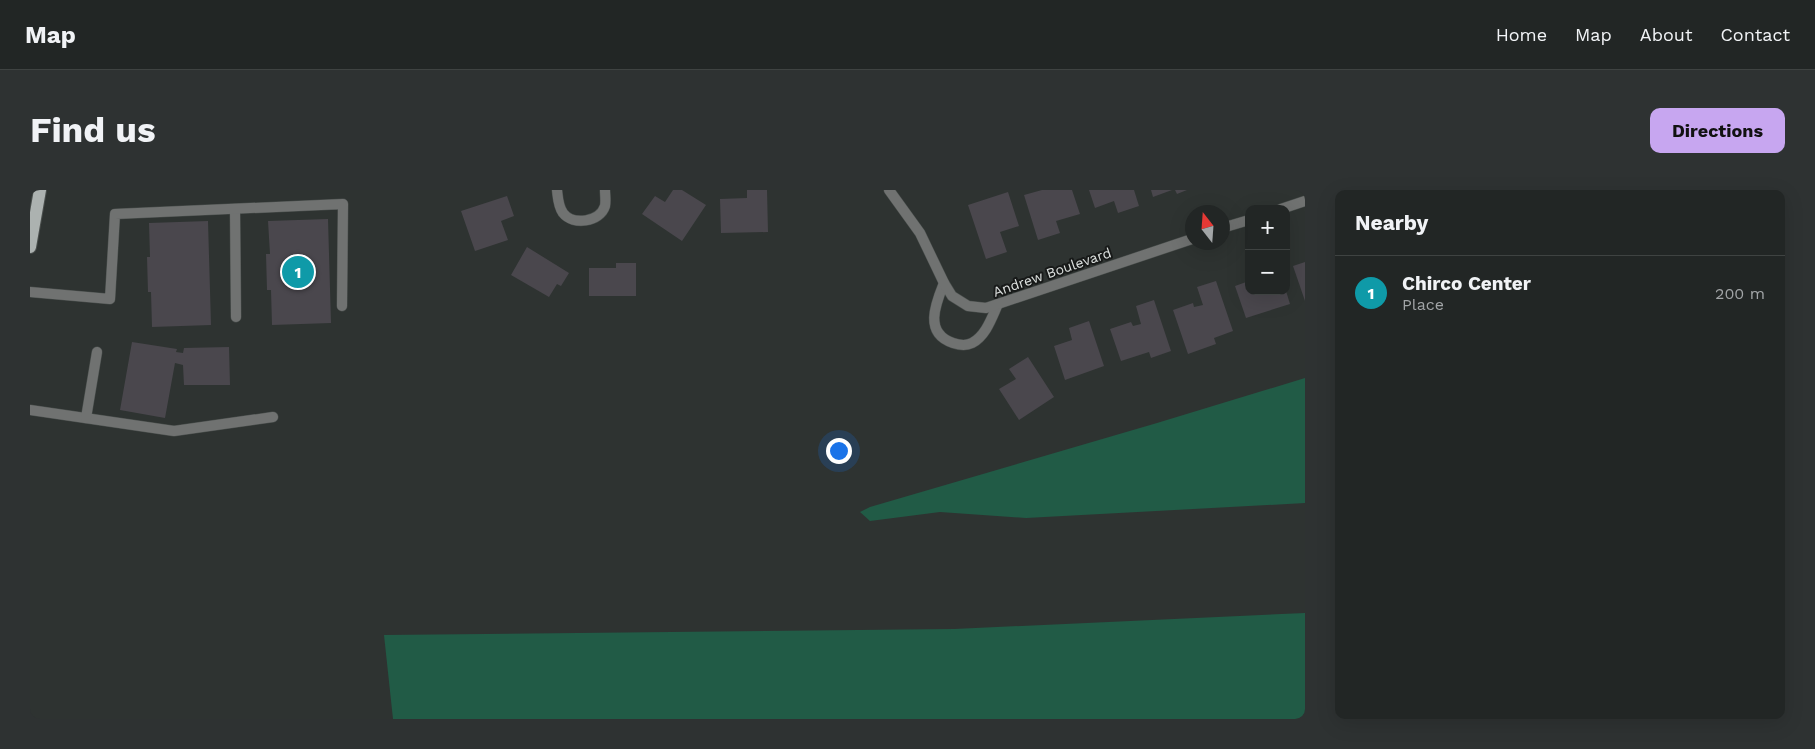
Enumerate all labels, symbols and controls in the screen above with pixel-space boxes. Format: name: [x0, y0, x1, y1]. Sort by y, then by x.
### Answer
text: Map: [25, 21, 76, 49]
text: Home: [1496, 24, 1547, 45]
text: Map: [1575, 24, 1612, 45]
text: About: [1640, 24, 1692, 45]
text: Contact: [1720, 24, 1790, 45]
button: Directions: [1650, 108, 1785, 153]
text: Find us: [30, 109, 156, 151]
north arrow: [1185, 205, 1230, 250]
map controls: [1245, 205, 1290, 295]
button: +: [1245, 205, 1290, 250]
text: Nearby: [1355, 210, 1428, 235]
street label: Andrew Boulevard: [991, 244, 1113, 300]
button: −: [1245, 250, 1290, 295]
pin: 1: [282, 253, 314, 291]
text: Chirco Center: [1402, 272, 1531, 295]
text: 1: [1368, 284, 1374, 303]
text: 200 m: [1715, 284, 1765, 303]
text: Place: [1402, 295, 1444, 314]
your location: [826, 438, 852, 464]

